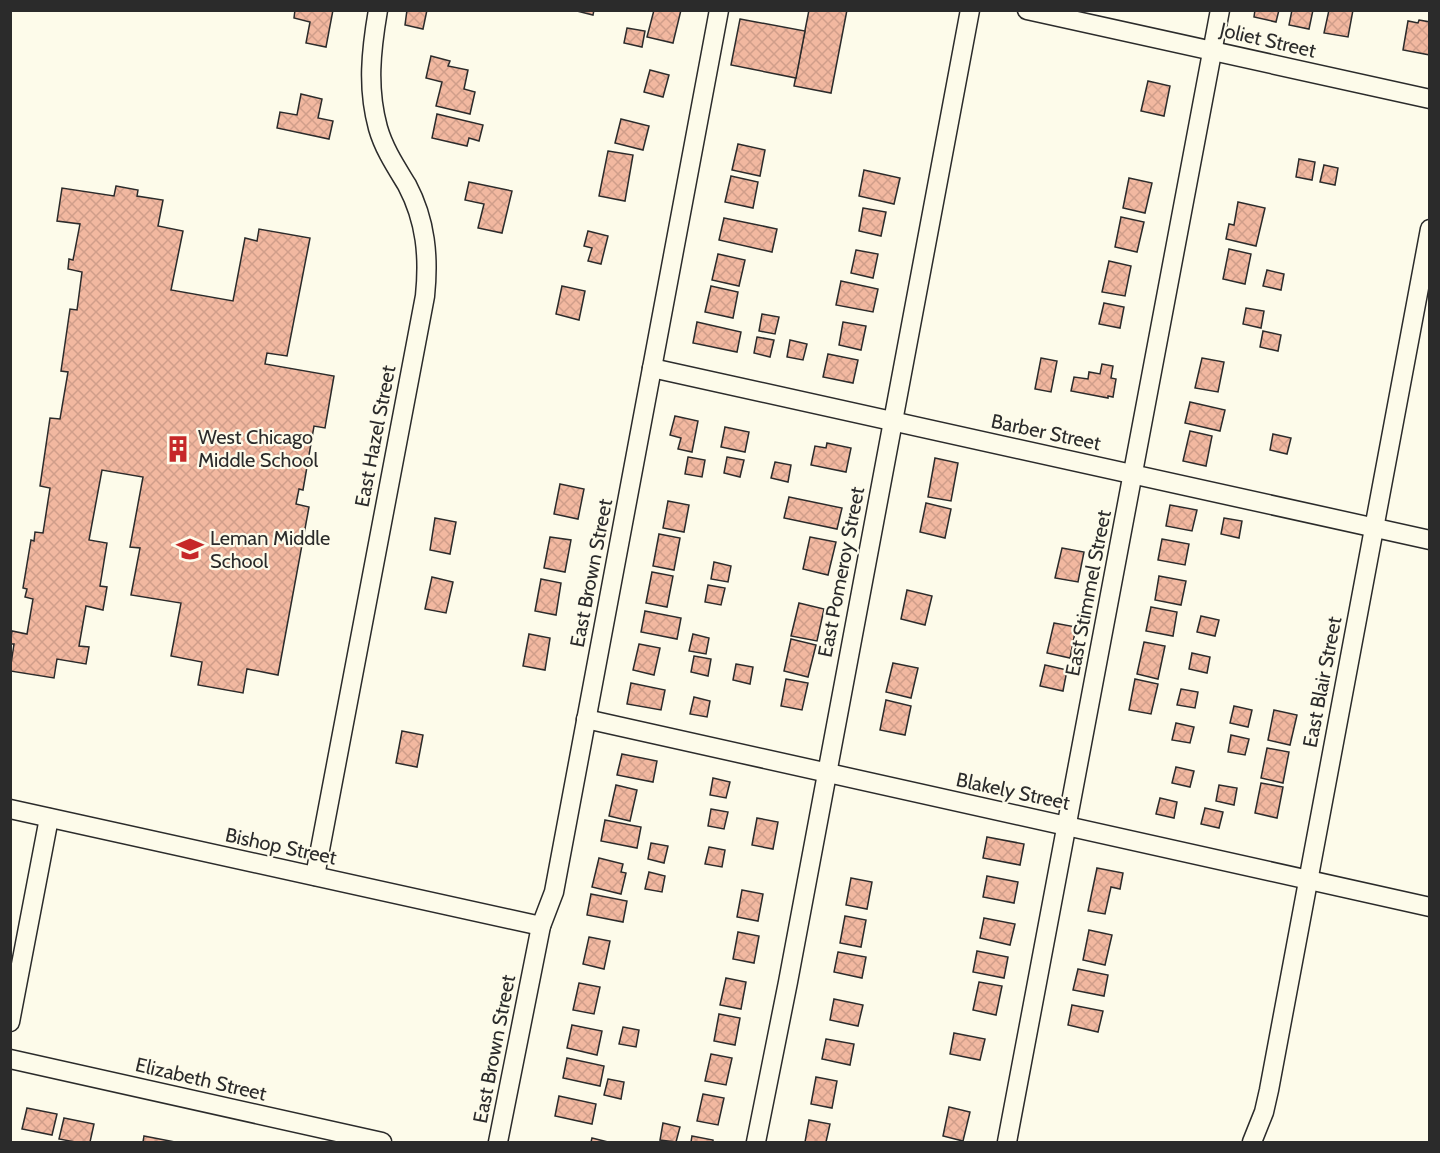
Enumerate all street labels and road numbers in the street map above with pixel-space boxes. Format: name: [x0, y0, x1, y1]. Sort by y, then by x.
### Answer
street label: Joliet Street: [1217, 17, 1319, 63]
street label: East Hazel Street: [350, 363, 401, 509]
street label: Barber Street: [989, 409, 1103, 455]
street label: East Pomeroy Street: [813, 485, 869, 659]
street label: East Brown Street: [565, 497, 617, 649]
street label: East Stimmel Street: [1060, 508, 1116, 678]
street label: East Blair Street: [1298, 614, 1346, 749]
street label: Blakely Street: [954, 767, 1072, 815]
street label: Bishop Street: [223, 822, 339, 870]
street label: East Brown Street: [468, 973, 520, 1125]
street label: Elizabeth Street: [133, 1052, 269, 1106]

